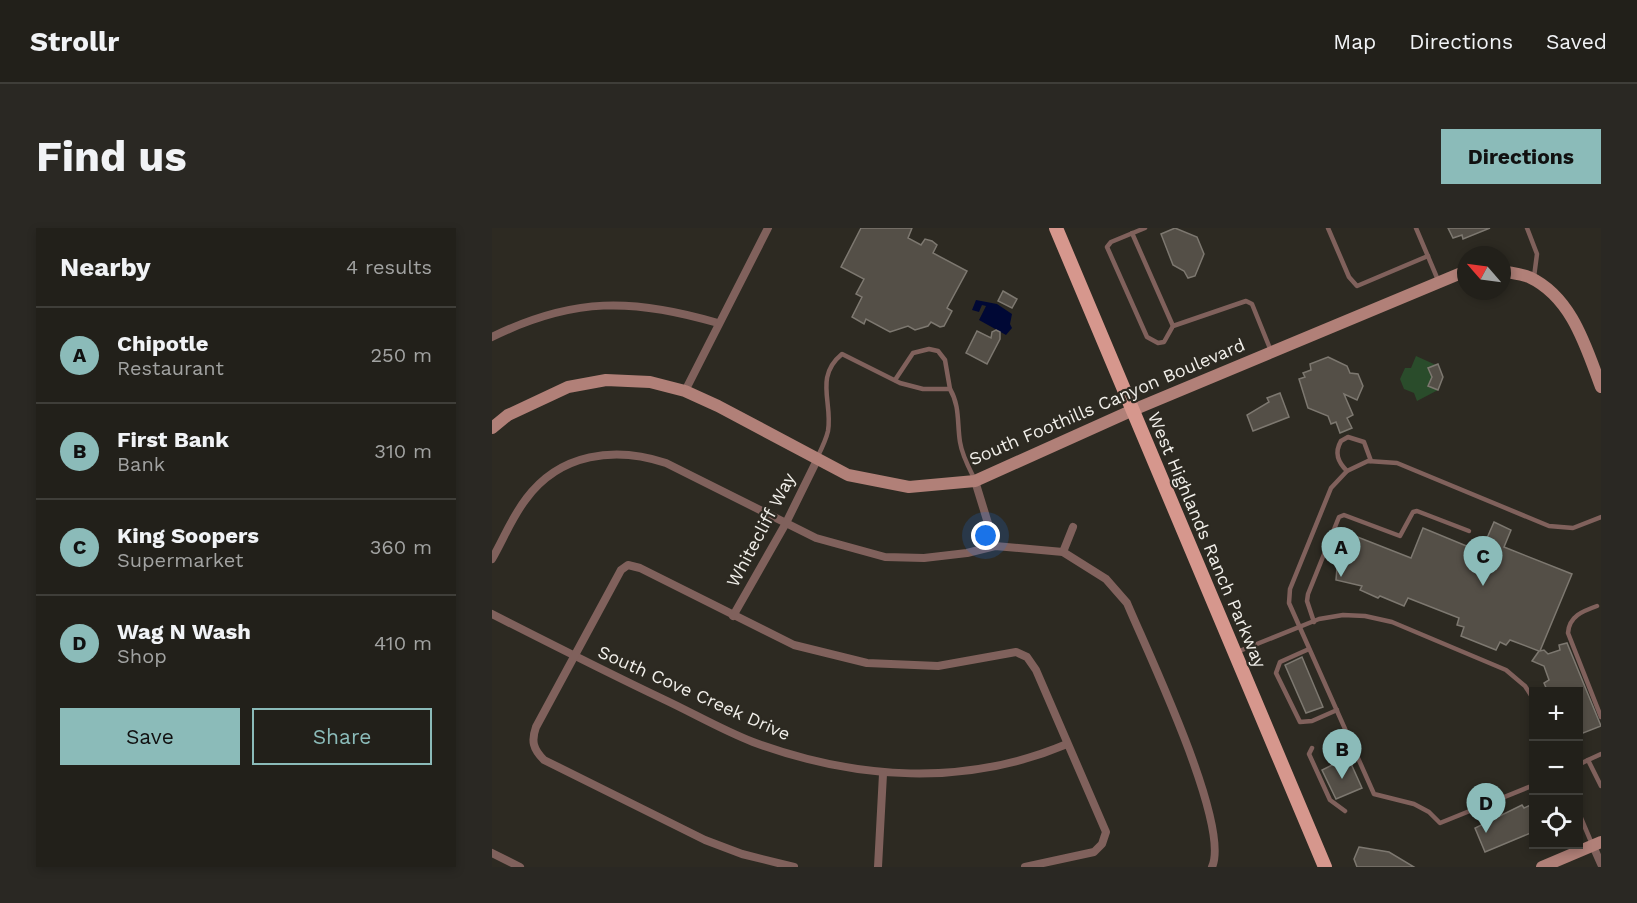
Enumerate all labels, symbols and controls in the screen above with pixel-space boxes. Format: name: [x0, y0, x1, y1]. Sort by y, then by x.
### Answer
text: Strollr: [30, 25, 119, 58]
text: Map: [1333, 29, 1376, 54]
text: Directions: [1409, 29, 1513, 54]
text: Saved: [1546, 29, 1607, 54]
button: Directions: [1441, 129, 1601, 184]
text: Find us: [36, 132, 187, 181]
north arrow: [1457, 246, 1511, 300]
text: Nearby: [60, 252, 151, 282]
text: 4 results: [346, 255, 432, 279]
text: Chipotle: [117, 331, 208, 356]
street label: South Foothills Canyon Boulevard: [966, 334, 1248, 469]
text: A: [73, 343, 86, 367]
text: 250 m: [370, 343, 432, 367]
text: Restaurant: [117, 356, 224, 380]
street label: West Highlands Ranch Parkway: [1144, 409, 1271, 672]
text: First Bank: [117, 427, 229, 452]
text: B: [73, 439, 86, 463]
text: 310 m: [374, 439, 432, 463]
text: Bank: [117, 452, 165, 476]
street label: Whitecliff Way: [722, 468, 800, 590]
your location: [971, 521, 1000, 550]
text: King Soopers: [117, 523, 259, 548]
pin: A: [1322, 528, 1360, 577]
text: C: [73, 535, 86, 559]
text: 360 m: [370, 535, 432, 559]
pin: C: [1464, 536, 1502, 586]
text: Supermarket: [117, 548, 243, 572]
text: Wag N Wash: [117, 619, 251, 644]
text: D: [72, 631, 87, 655]
text: 410 m: [374, 631, 432, 655]
street label: South Cove Creek Drive: [595, 641, 794, 744]
text: Shop: [117, 644, 167, 668]
map controls: [1529, 687, 1583, 849]
button: +: [1529, 687, 1583, 741]
button: Save: [60, 708, 240, 765]
button: Share: [252, 708, 432, 765]
pin: B: [1322, 730, 1362, 779]
button: −: [1529, 741, 1583, 795]
pin: D: [1466, 784, 1506, 833]
button: locate: [1529, 795, 1583, 849]

